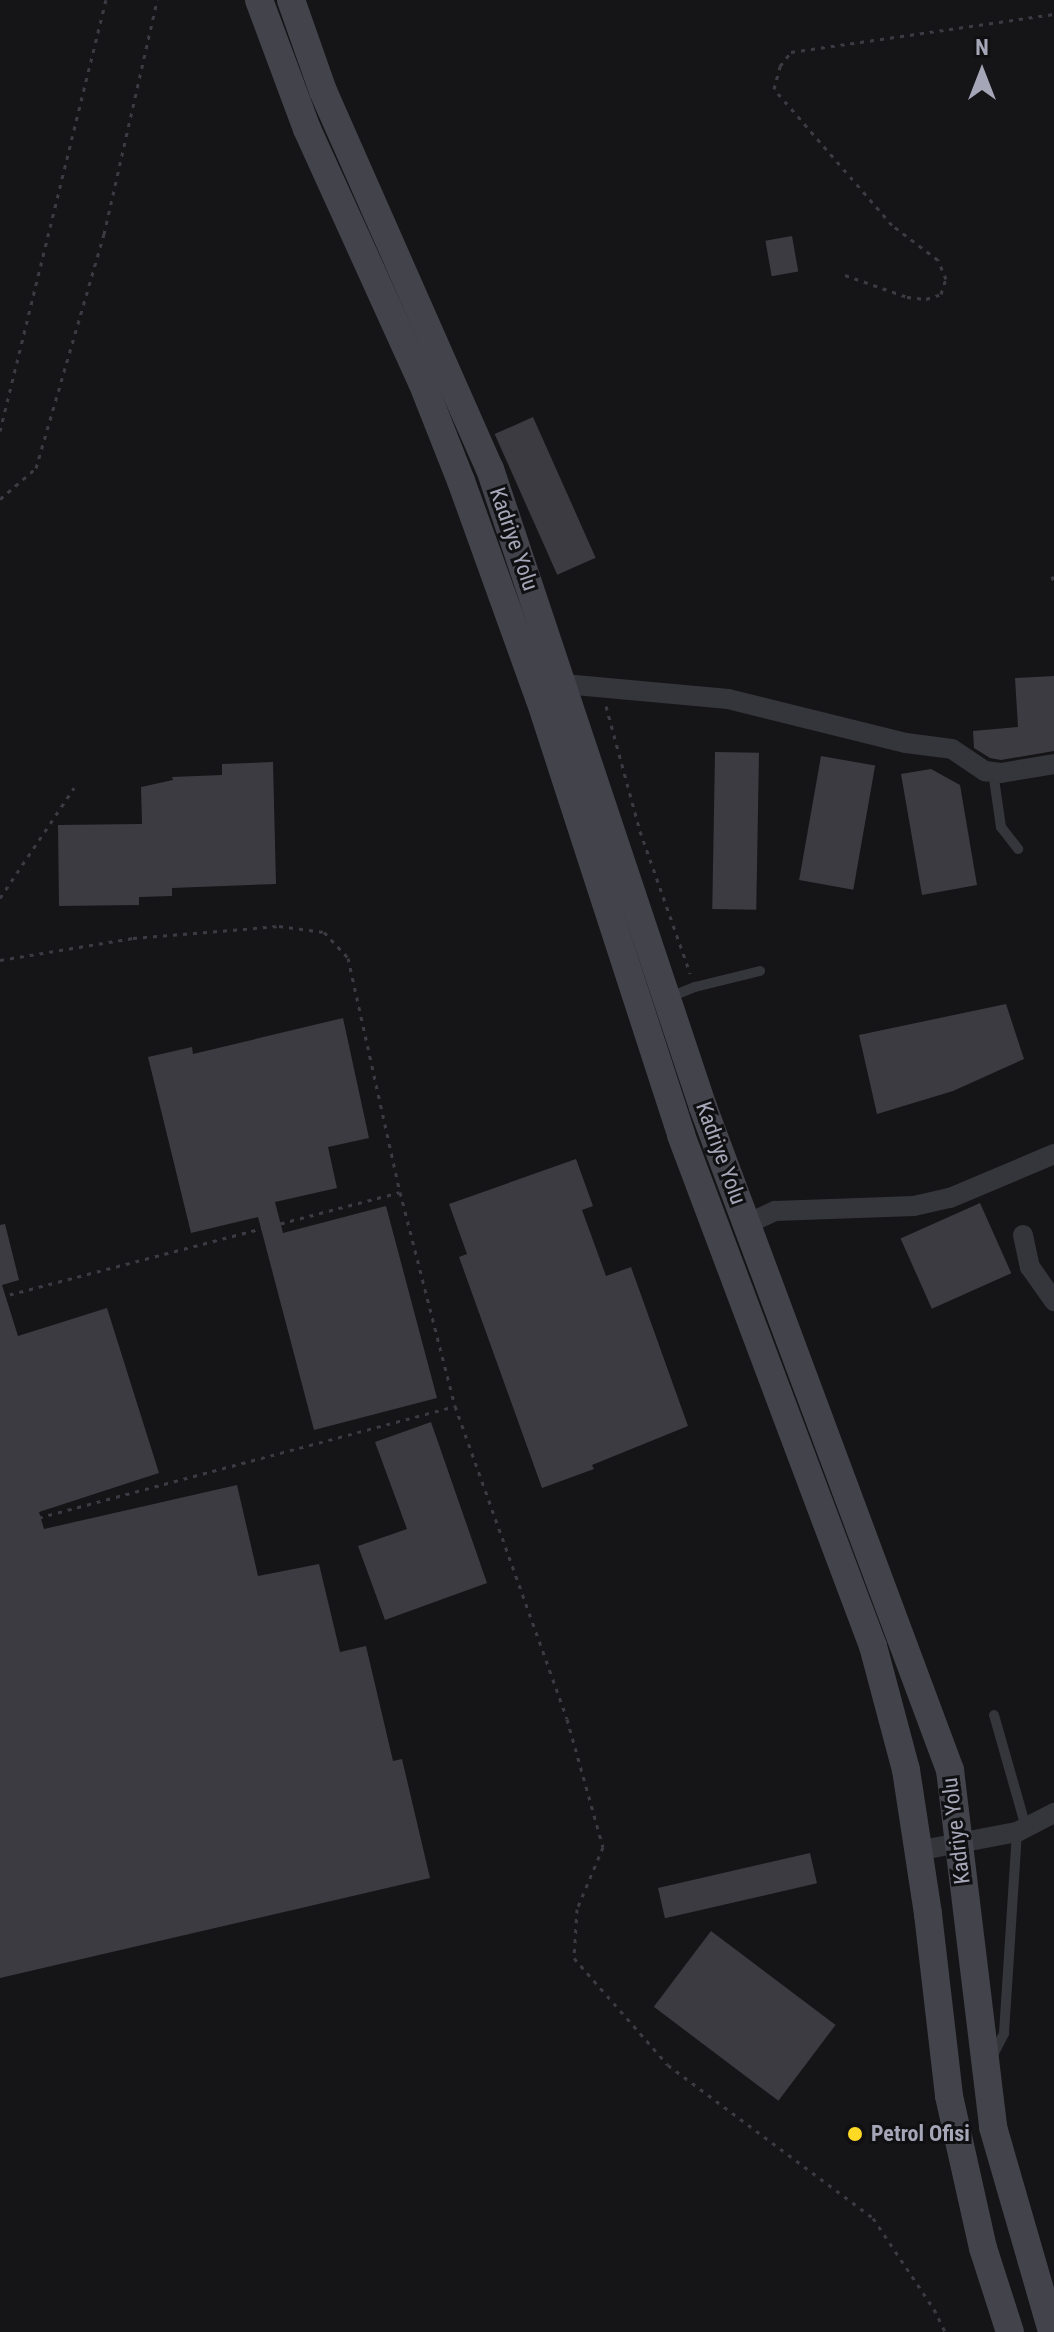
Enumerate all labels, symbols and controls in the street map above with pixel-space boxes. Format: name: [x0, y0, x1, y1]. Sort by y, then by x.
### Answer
north arrow: [942, 32, 1022, 112]
text: N: [975, 35, 989, 60]
street label: Kadriye Yolu: [484, 484, 544, 594]
street label: Kadriye Yolu: [690, 1098, 752, 1208]
street label: Kadriye Yolu: [936, 1776, 976, 1886]
place label: Petrol Ofisi: [871, 2121, 970, 2147]
marker: Petrol Ofisi: [846, 2125, 864, 2143]

